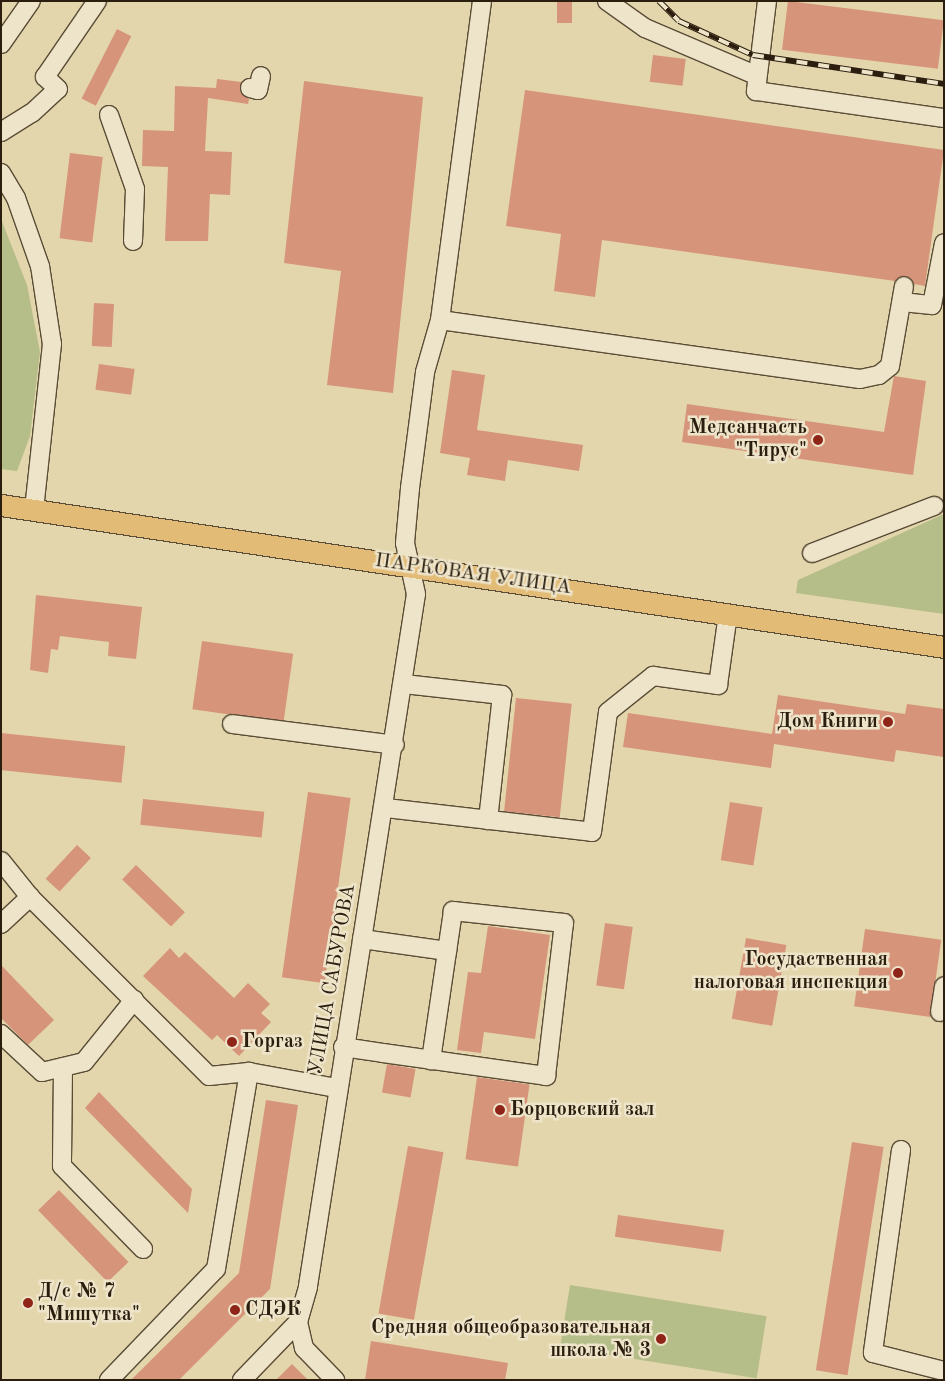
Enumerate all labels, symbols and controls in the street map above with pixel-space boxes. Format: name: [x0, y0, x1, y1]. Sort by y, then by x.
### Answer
place label: Медсанчасть "Тирус": [689, 416, 807, 463]
marker: Медсанчасть "Тирус": [811, 433, 825, 447]
street label: ПАРКОВАЯ УЛИЦА: [373, 549, 573, 601]
place label: Дом Книги: [777, 710, 878, 734]
marker: Дом Книги: [882, 716, 894, 728]
street label: УЛИЦА САБУРОВА: [304, 882, 362, 1078]
place label: Госудаственная налоговая инспекция: [694, 949, 888, 996]
marker: Госудаственная налоговая инспекция: [892, 967, 904, 979]
place label: Горгаз: [242, 1030, 303, 1054]
marker: Горгаз: [226, 1036, 238, 1048]
place label: Борцовский зал: [510, 1098, 655, 1122]
marker: Борцовский зал: [494, 1104, 506, 1116]
place label: Д/с № 7 "Мишутка": [38, 1280, 140, 1327]
marker: Д/с № 7 "Мишутка": [22, 1297, 34, 1309]
place label: СДЭК: [245, 1298, 301, 1322]
marker: СДЭК: [229, 1304, 241, 1316]
place label: Средняя общеобразовательная школа № 3: [371, 1316, 651, 1363]
marker: Средняя общеобразовательная школа № 3: [655, 1333, 667, 1345]

